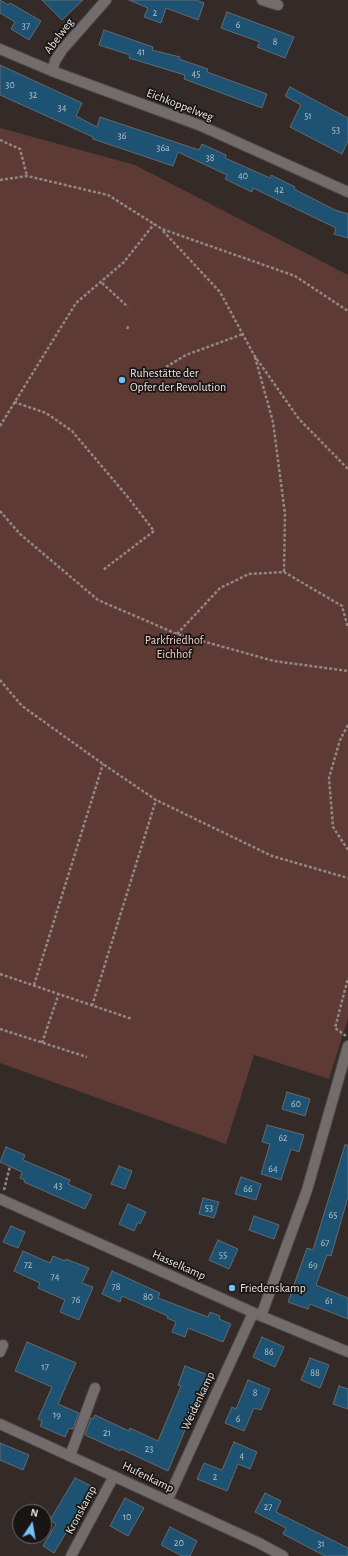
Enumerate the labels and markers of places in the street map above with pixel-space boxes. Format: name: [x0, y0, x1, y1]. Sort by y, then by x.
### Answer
place label: Ruhestätte der Opfer der Revolution: [130, 366, 226, 394]
marker: Ruhestätte der Opfer der Revolution: [117, 375, 127, 385]
place label: Friedenskamp: [240, 1281, 306, 1295]
marker: Friedenskamp: [227, 1283, 237, 1293]

